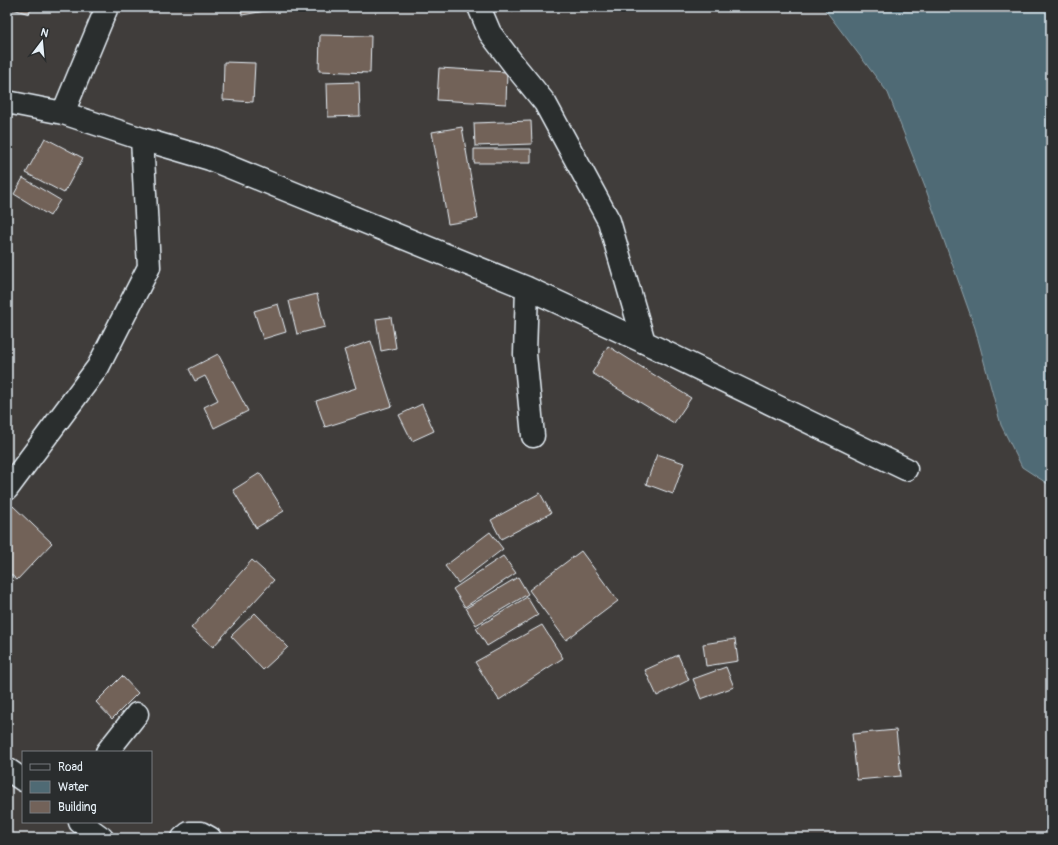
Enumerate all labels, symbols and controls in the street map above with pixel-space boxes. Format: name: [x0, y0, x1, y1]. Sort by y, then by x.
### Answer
north arrow: [22, 22, 62, 62]
text: N: [39, 26, 51, 40]
legend: [22, 751, 152, 823]
text: Road: [58, 760, 83, 775]
text: Water: [58, 780, 89, 795]
text: Building: [58, 800, 97, 815]

